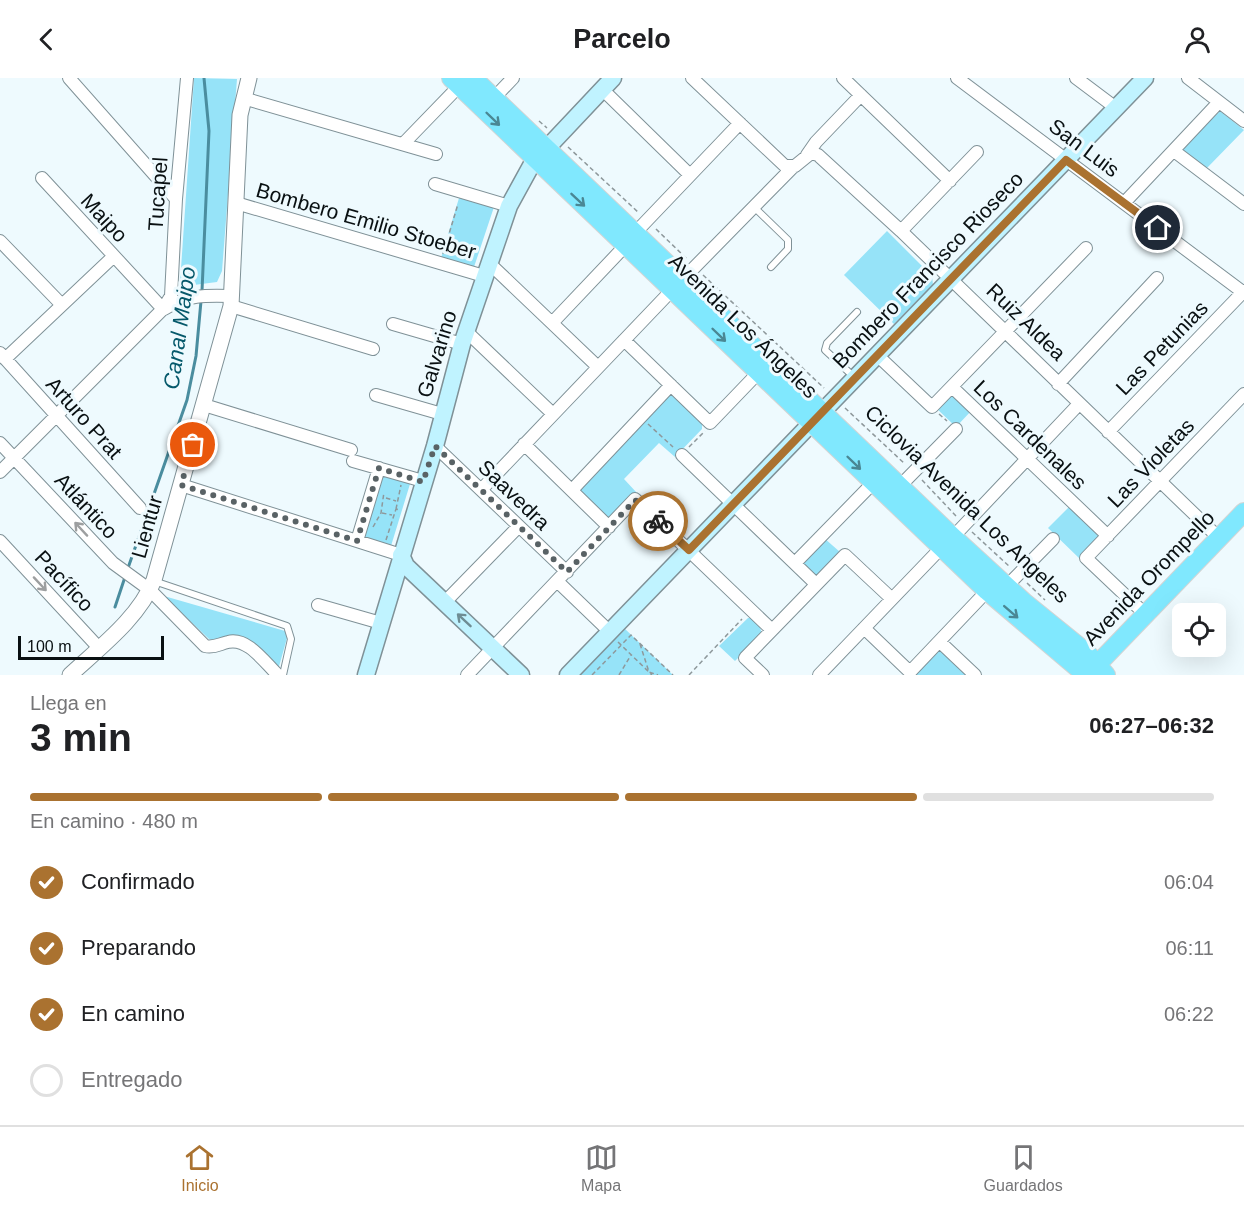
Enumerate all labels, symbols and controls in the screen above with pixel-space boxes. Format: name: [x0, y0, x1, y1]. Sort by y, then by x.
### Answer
icon: back: [30, 23, 63, 56]
icon: person: [1181, 23, 1214, 56]
text: Parcelo: [573, 24, 671, 54]
one-way arrow: [486, 111, 501, 126]
street label: San Luis: [1045, 114, 1124, 181]
street label: Tucapel: [143, 156, 172, 232]
street label: Bombero Francisco Rioseco: [828, 167, 1028, 373]
street label: Bombero Emilio Stoeber: [254, 178, 479, 263]
street label: Maipo: [76, 189, 132, 246]
one-way arrow: [571, 193, 586, 207]
pin: [1132, 202, 1183, 253]
icon: home: [1141, 211, 1174, 244]
street label: Avenida Los Ángeles: [665, 249, 822, 402]
water label: Canal Maipo: [159, 265, 200, 391]
street label: Ruiz Aldea: [982, 278, 1071, 365]
street label: Las Petunias: [1111, 296, 1212, 399]
street label: Galvarino: [412, 308, 461, 400]
one-way arrow: [711, 328, 726, 342]
street label: Arturo Prat: [42, 372, 127, 463]
street label: Los Cardenales: [969, 375, 1091, 494]
street label: Ciclovia Avenida Los Angeles: [861, 400, 1074, 607]
street label: Las Violetas: [1103, 414, 1199, 512]
pin: [167, 419, 218, 470]
icon: bag: [176, 428, 209, 461]
street label: Saavedra: [474, 455, 555, 534]
one-way arrow: [847, 456, 862, 470]
street label: Atlántico: [50, 468, 122, 543]
courier: [628, 491, 688, 551]
street label: Lientur: [127, 493, 166, 561]
icon: bike: [642, 505, 675, 538]
street label: Avenida Orompello: [1078, 506, 1219, 650]
one-way arrow: [73, 521, 88, 536]
street label: Pacífico: [30, 545, 98, 616]
one-way arrow: [33, 576, 47, 591]
map controls: [1172, 603, 1226, 657]
button: locate: [1172, 603, 1226, 657]
one-way arrow: [1003, 605, 1018, 619]
one-way arrow: [456, 613, 471, 628]
scale bar: [18, 633, 164, 660]
text: 100 m: [27, 638, 71, 655]
text: Llega en: [30, 692, 107, 714]
text: 06:27–06:32: [1089, 713, 1214, 738]
text: 3 min: [30, 716, 132, 759]
text: En camino · 480 m: [30, 810, 198, 832]
icon: check: [30, 866, 63, 899]
text: Confirmado: [81, 869, 195, 894]
text: 06:04: [1164, 871, 1214, 893]
icon: check: [30, 932, 63, 965]
text: Preparando: [81, 935, 196, 960]
text: 06:11: [1165, 937, 1214, 959]
icon: check: [30, 998, 63, 1031]
text: En camino: [81, 1001, 185, 1026]
text: 06:22: [1164, 1003, 1214, 1025]
text: Entregado: [81, 1067, 183, 1092]
tab: Inicio: [181, 1141, 219, 1195]
tab: Mapa: [581, 1141, 621, 1195]
tab: Guardados: [984, 1141, 1063, 1195]

